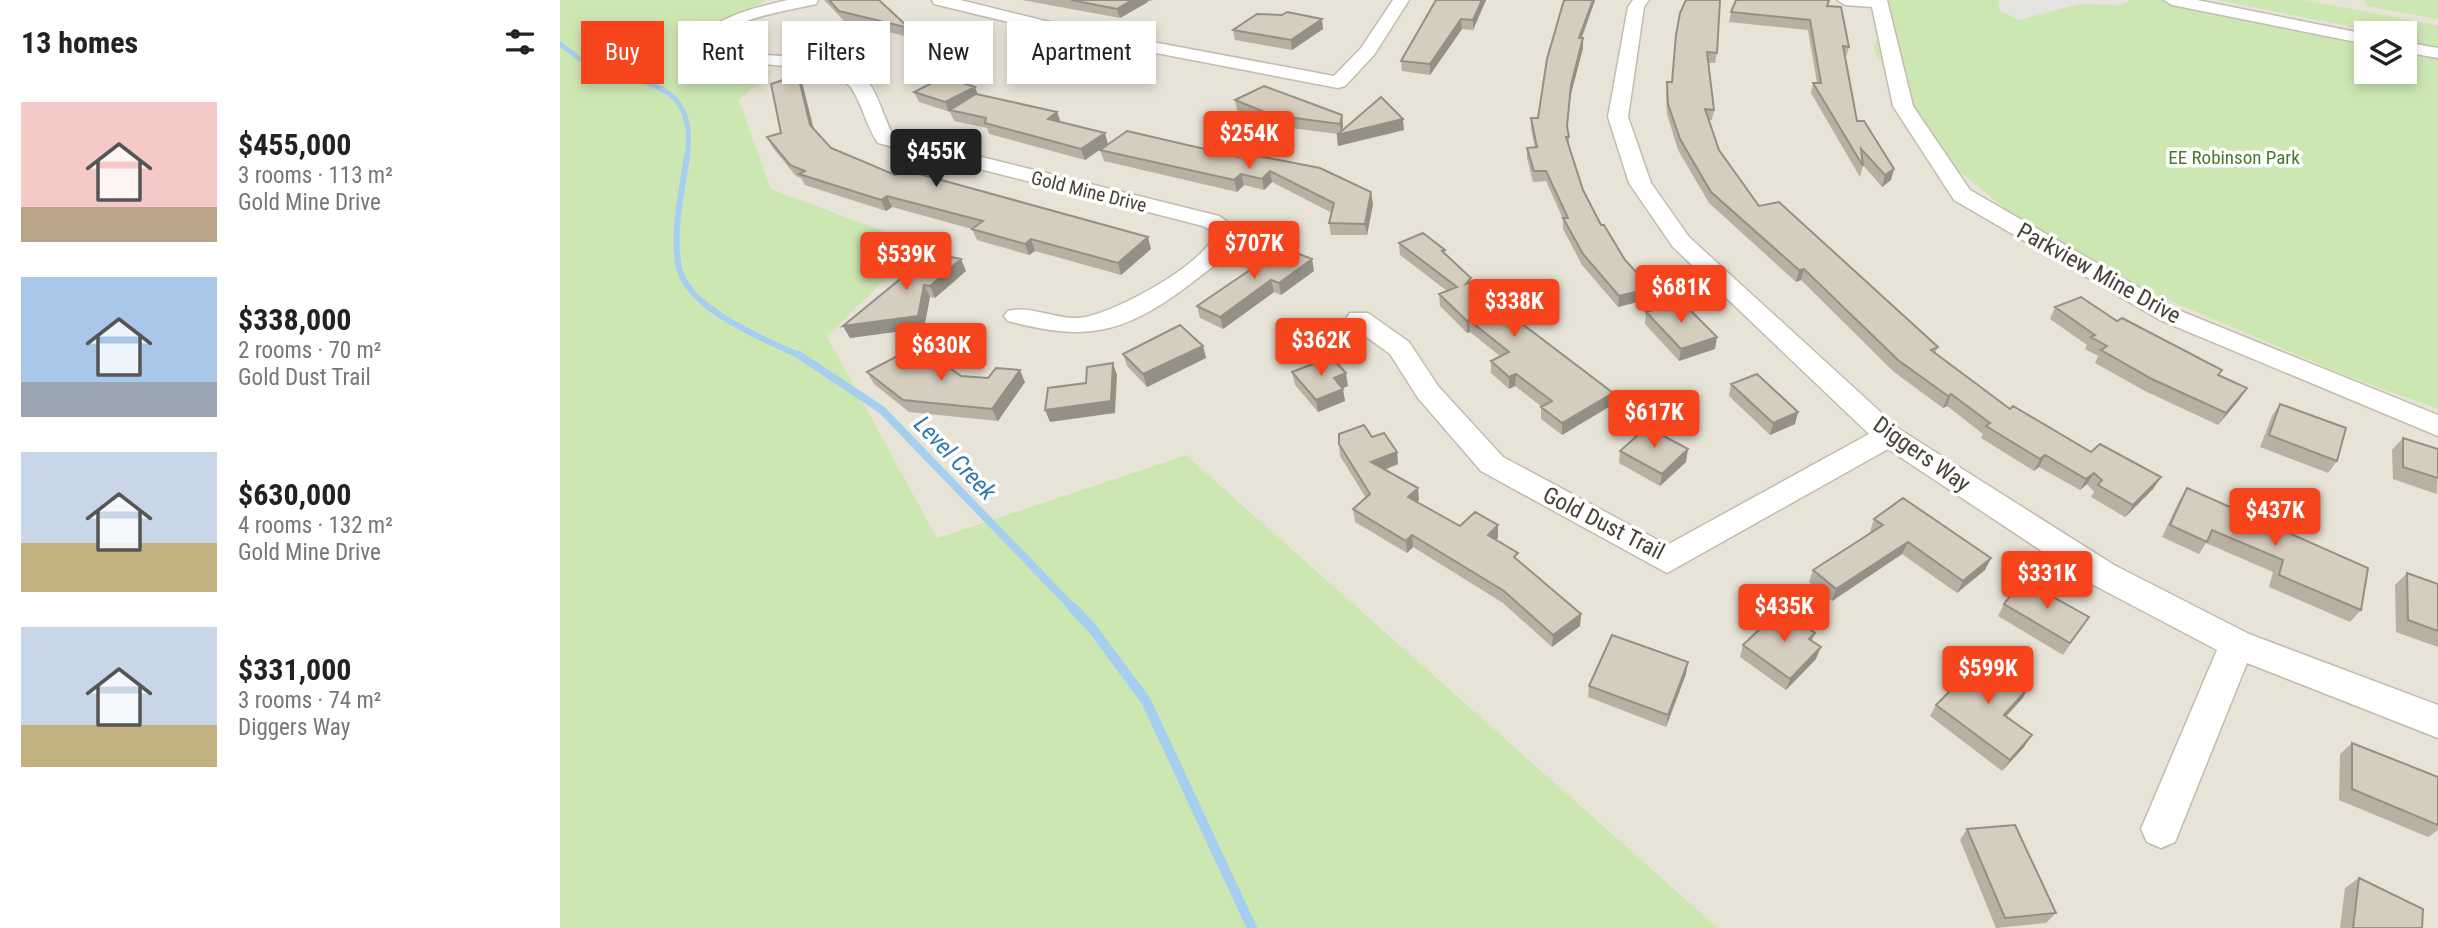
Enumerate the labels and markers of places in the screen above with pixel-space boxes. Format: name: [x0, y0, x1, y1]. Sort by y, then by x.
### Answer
pin: $254K: [1200, 111, 1298, 171]
pin: $455K: [887, 130, 985, 189]
pin: $707K: [1205, 222, 1303, 281]
pin: $539K: [857, 232, 955, 292]
pin: $681K: [1632, 266, 1730, 325]
pin: $338K: [1465, 280, 1563, 339]
pin: $362K: [1272, 318, 1370, 378]
pin: $630K: [892, 324, 990, 383]
pin: $617K: [1605, 391, 1703, 450]
pin: $437K: [2226, 489, 2324, 548]
pin: $331K: [1998, 552, 2096, 611]
pin: $435K: [1735, 584, 1833, 644]
pin: $599K: [1939, 646, 2037, 706]

